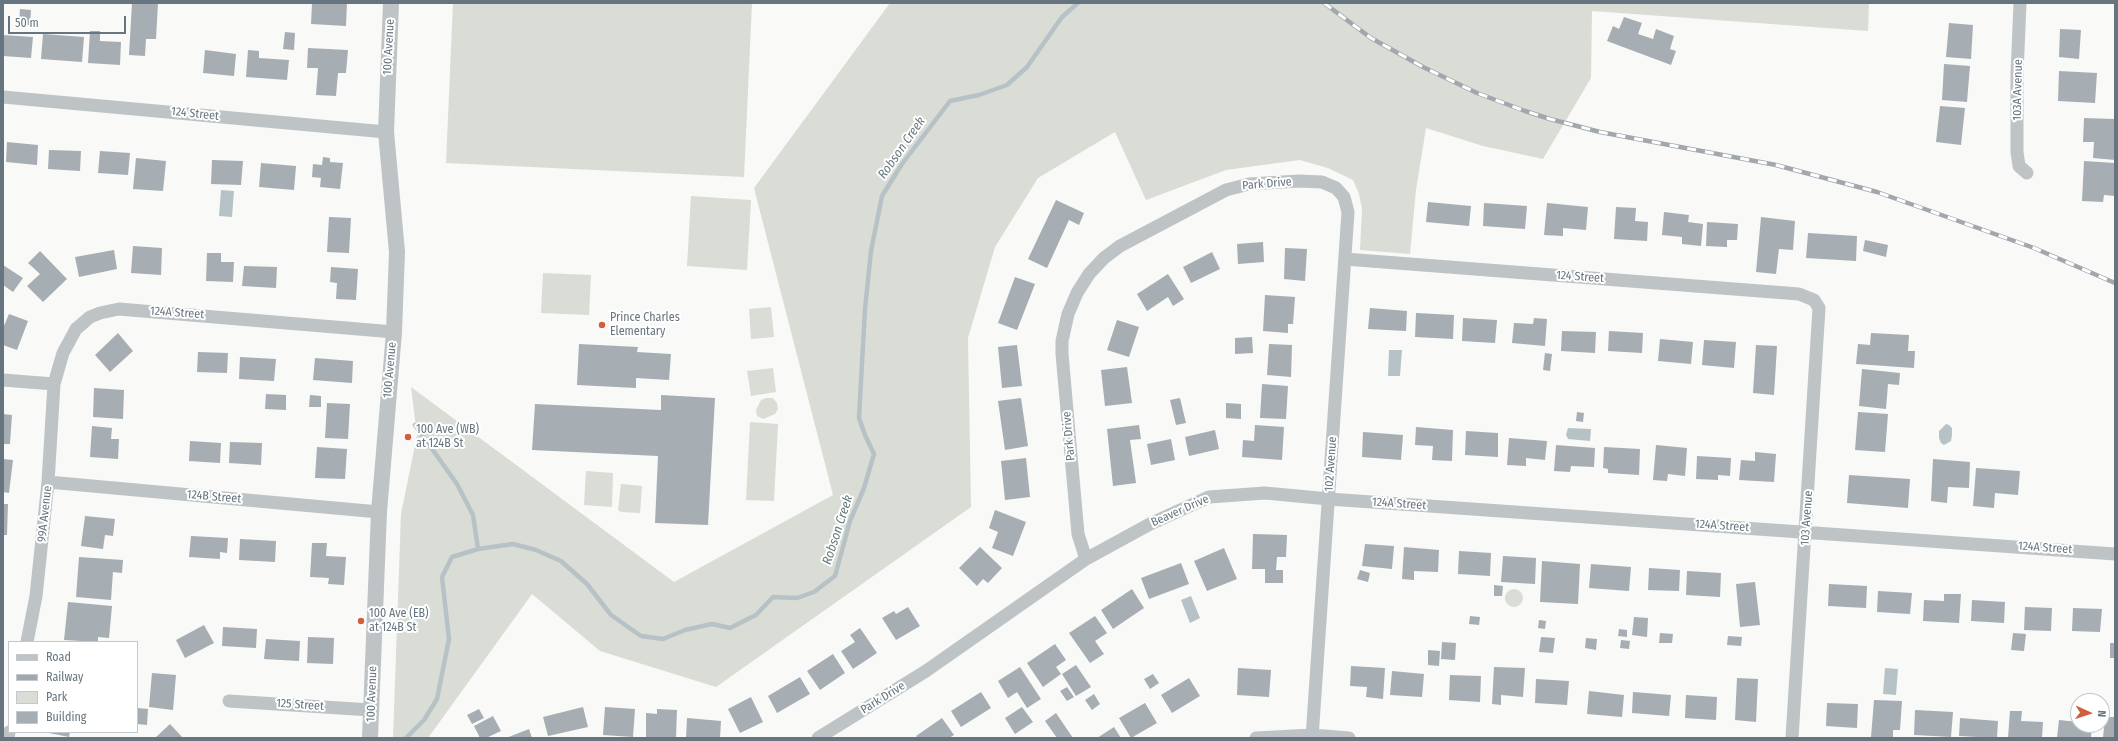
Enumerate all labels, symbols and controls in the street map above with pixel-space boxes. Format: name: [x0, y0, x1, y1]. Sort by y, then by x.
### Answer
scale bar: [10, 8, 128, 34]
text: 50 m: [15, 16, 39, 30]
street label: 100 Avenue: [380, 19, 398, 75]
street label: 103A Avenue: [2010, 59, 2026, 121]
street label: 124 Street: [170, 104, 220, 124]
water label: Robson Creek: [875, 114, 929, 182]
street label: Park Drive: [1242, 175, 1292, 193]
street label: 124 Street: [1556, 268, 1604, 286]
street label: 124A Street: [149, 304, 205, 322]
place label: Prince Charles Elementary: [610, 311, 680, 339]
marker: Prince Charles Elementary: [597, 320, 607, 330]
street label: 100 Avenue: [380, 341, 400, 399]
street label: Park Drive: [1060, 411, 1078, 461]
place label: 100 Ave (WB) at 124B St: [416, 423, 479, 451]
marker: 100 Ave (WB) at 124B St: [403, 432, 413, 442]
street label: 102 Avenue: [1322, 436, 1340, 492]
street label: 99A Avenue: [35, 485, 55, 543]
street label: 124B Street: [186, 487, 242, 507]
street label: 103 Avenue: [1798, 490, 1816, 546]
street label: Beaver Drive: [1149, 492, 1211, 530]
water label: Robson Creek: [819, 493, 857, 567]
street label: 124A Street: [1371, 495, 1427, 513]
street label: 124A Street: [1694, 517, 1750, 535]
street label: 124A Street: [2017, 539, 2073, 557]
place label: 100 Ave (EB) at 124B St: [369, 607, 429, 635]
marker: 100 Ave (EB) at 124B St: [356, 616, 366, 626]
legend: [8, 641, 138, 733]
text: Road: [46, 650, 71, 664]
street label: 100 Avenue: [364, 666, 380, 722]
text: Railway: [46, 670, 83, 684]
street label: Park Drive: [858, 679, 908, 717]
text: Park: [46, 690, 67, 704]
north arrow: [2070, 693, 2110, 733]
street label: 125 Street: [276, 696, 324, 714]
text: Building: [46, 710, 86, 724]
text: N: [2095, 710, 2108, 717]

